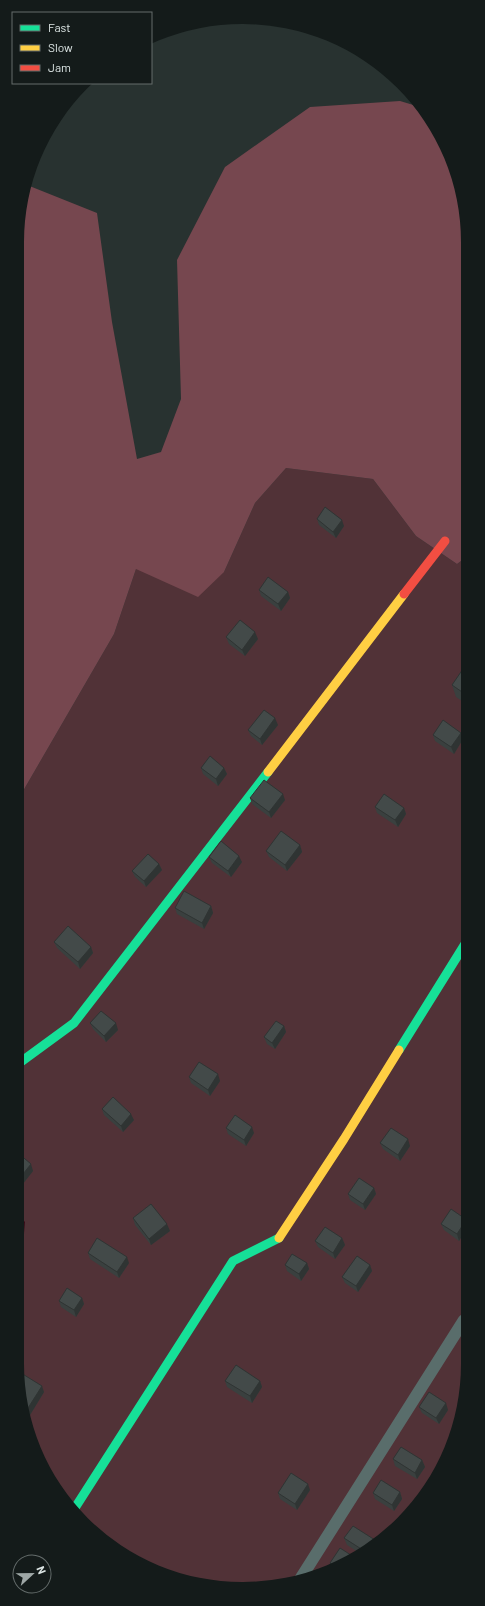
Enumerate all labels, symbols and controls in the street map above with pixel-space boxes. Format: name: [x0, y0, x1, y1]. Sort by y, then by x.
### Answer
legend: [12, 12, 152, 84]
text: Fast: [48, 20, 71, 34]
text: Slow: [48, 40, 73, 54]
text: Jam: [48, 60, 71, 74]
north arrow: [12, 1554, 52, 1594]
text: N: [34, 1564, 49, 1576]

